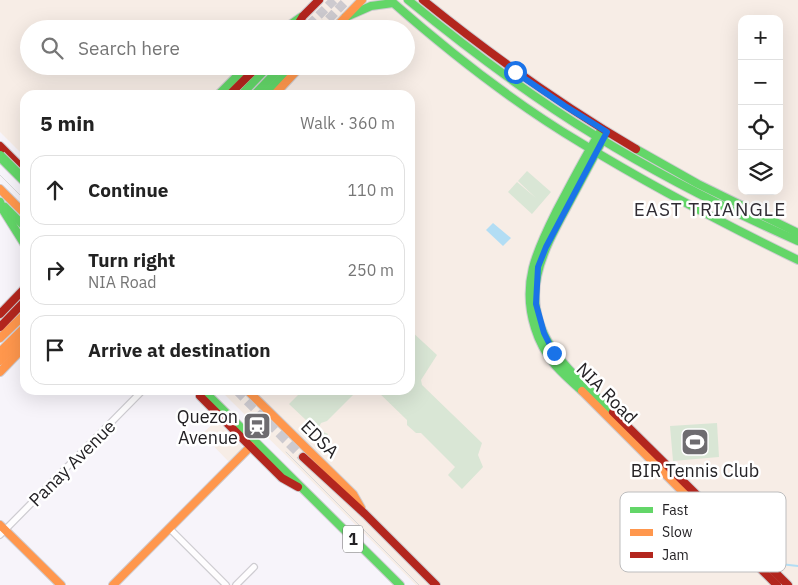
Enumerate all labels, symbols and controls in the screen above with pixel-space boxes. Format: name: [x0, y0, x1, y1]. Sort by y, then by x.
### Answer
map controls: [738, 15, 783, 195]
button: +: [738, 15, 783, 60]
search box: [20, 20, 415, 75]
icon: search: [38, 34, 66, 62]
text: Search here: [78, 36, 180, 60]
button: −: [738, 60, 783, 105]
route start: [504, 61, 527, 84]
button: locate: [738, 105, 783, 150]
text: 5 min: [40, 109, 95, 137]
text: Walk · 360 m: [300, 113, 395, 133]
button: layers: [738, 150, 783, 195]
icon: ahead: [41, 176, 69, 204]
text: Continue: [88, 178, 168, 202]
text: 110 m: [347, 180, 394, 200]
district label: EAST TRIANGLE: [634, 197, 786, 221]
text: Turn right: [88, 248, 175, 272]
icon: right: [41, 256, 69, 284]
text: 250 m: [347, 260, 394, 280]
text: NIA Road: [88, 272, 157, 292]
icon: arrive: [41, 336, 69, 364]
text: Arrive at destination: [88, 338, 271, 362]
route end: [543, 342, 566, 365]
street label: NIA Road: [572, 358, 642, 428]
place label: Quezon Avenue: [177, 405, 238, 449]
station icon: Quezon Avenue: [242, 411, 272, 441]
street label: Panay Avenue: [24, 415, 120, 511]
street label: EDSA: [296, 415, 344, 463]
sports icon: BIR Tennis Club: [680, 427, 710, 457]
place label: BIR Tennis Club: [631, 459, 759, 482]
legend: [620, 492, 786, 572]
text: Fast: [662, 501, 688, 519]
text: Slow: [662, 523, 693, 541]
road number: 1: [343, 526, 363, 552]
text: Jam: [662, 546, 689, 564]

